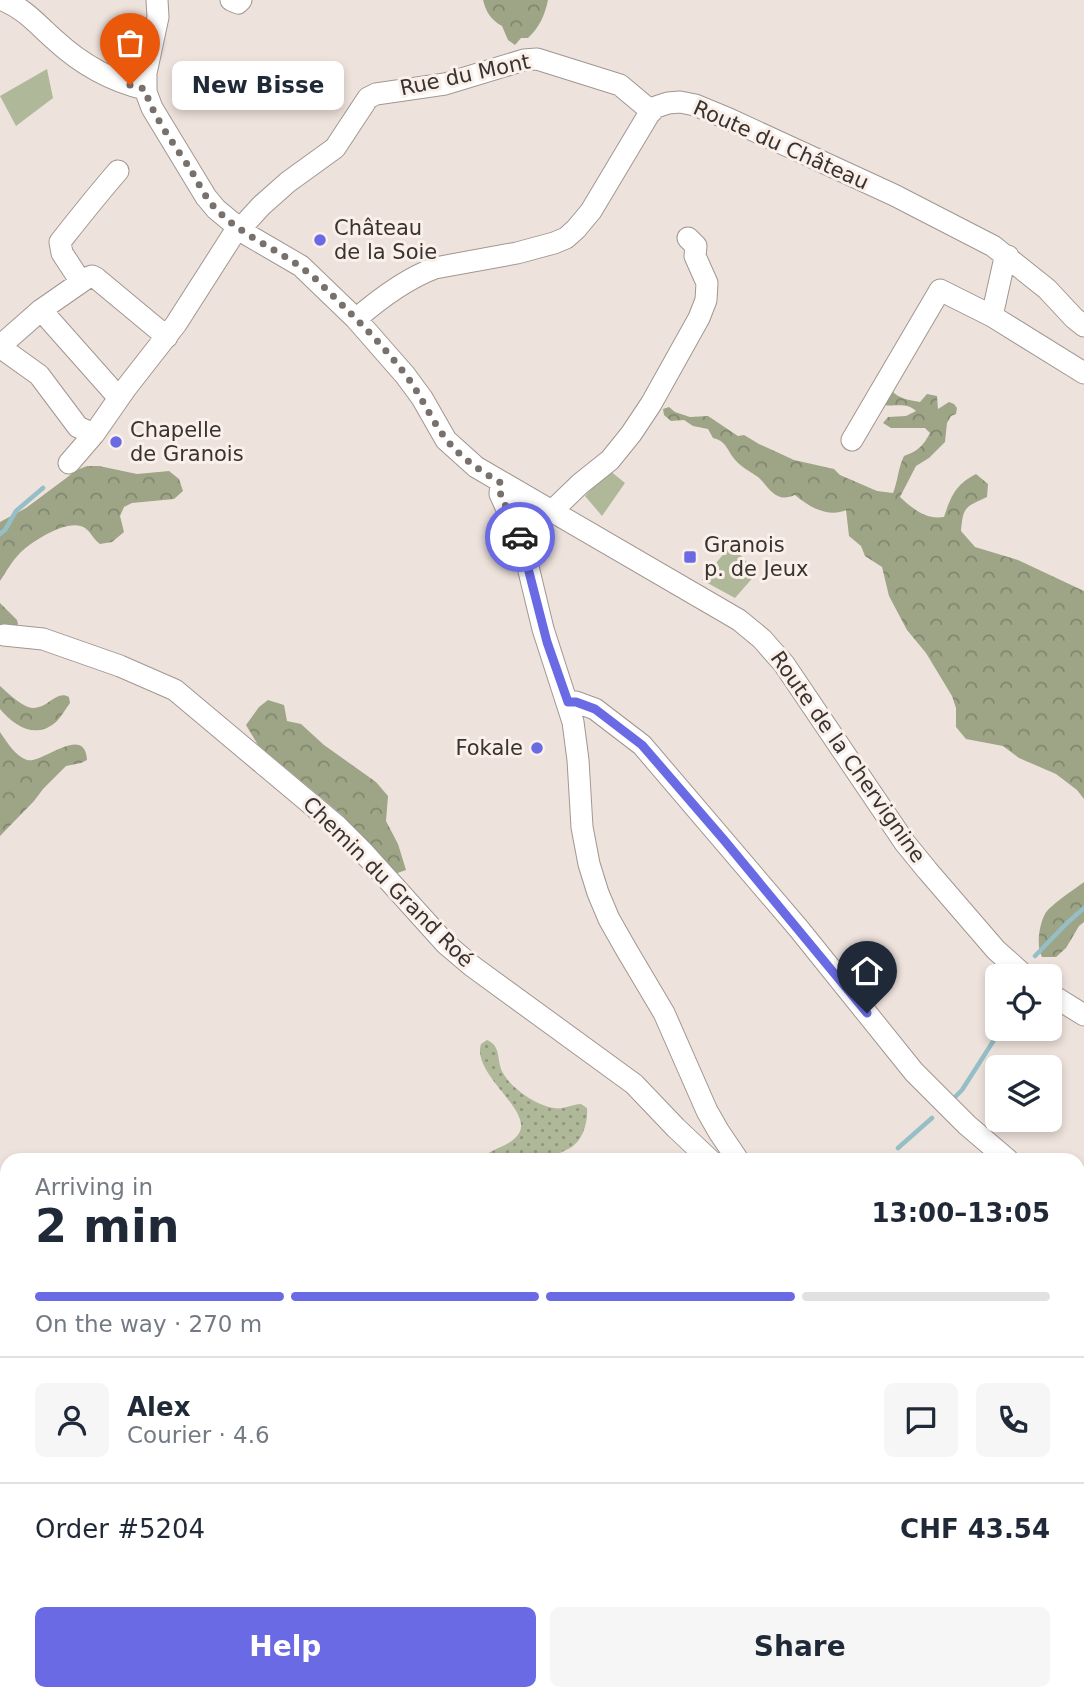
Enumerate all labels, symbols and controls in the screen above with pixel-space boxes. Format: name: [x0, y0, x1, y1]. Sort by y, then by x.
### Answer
pin: [100, 13, 160, 85]
icon: bag: [111, 24, 149, 62]
street label: Rue du Mont: [398, 49, 532, 101]
callout: New Bisse: [172, 60, 344, 110]
text: New Bisse: [192, 72, 324, 98]
street label: Route du Château: [690, 96, 872, 194]
place label: Château de la Soie: [334, 216, 437, 264]
marker: Château de la Soie: [312, 232, 328, 248]
place label: Chapelle de Granois: [130, 418, 244, 466]
marker: Chapelle de Granois: [108, 434, 124, 450]
courier: [485, 502, 555, 572]
icon: car: [501, 518, 539, 556]
place label: Granois p. de Jeux: [704, 533, 808, 581]
marker: Granois p. de Jeux: [682, 549, 698, 565]
street label: Route de la Chervignine: [766, 647, 930, 867]
place label: Fokale: [455, 736, 523, 760]
marker: Fokale: [529, 740, 545, 756]
street label: Chemin du Grand Roé: [298, 792, 478, 972]
pin: [837, 941, 897, 1013]
icon: home: [848, 952, 886, 990]
map controls: [985, 964, 1062, 1132]
button: locate: [985, 964, 1062, 1041]
button: layers: [985, 1055, 1062, 1132]
text: Arriving in: [35, 1174, 153, 1200]
text: 13:00–13:05: [871, 1198, 1050, 1228]
text: 2 min: [35, 1199, 179, 1253]
text: On the way · 270 m: [35, 1311, 262, 1337]
button: person: [35, 1383, 109, 1457]
button: chat: [884, 1383, 958, 1457]
button: phone: [976, 1383, 1050, 1457]
text: Alex: [127, 1392, 190, 1422]
text: Courier · 4.6: [127, 1422, 270, 1448]
text: Order #5204: [35, 1514, 205, 1544]
text: CHF 43.54: [900, 1514, 1050, 1544]
button: Help: [35, 1607, 536, 1687]
button: Share: [550, 1607, 1050, 1687]

